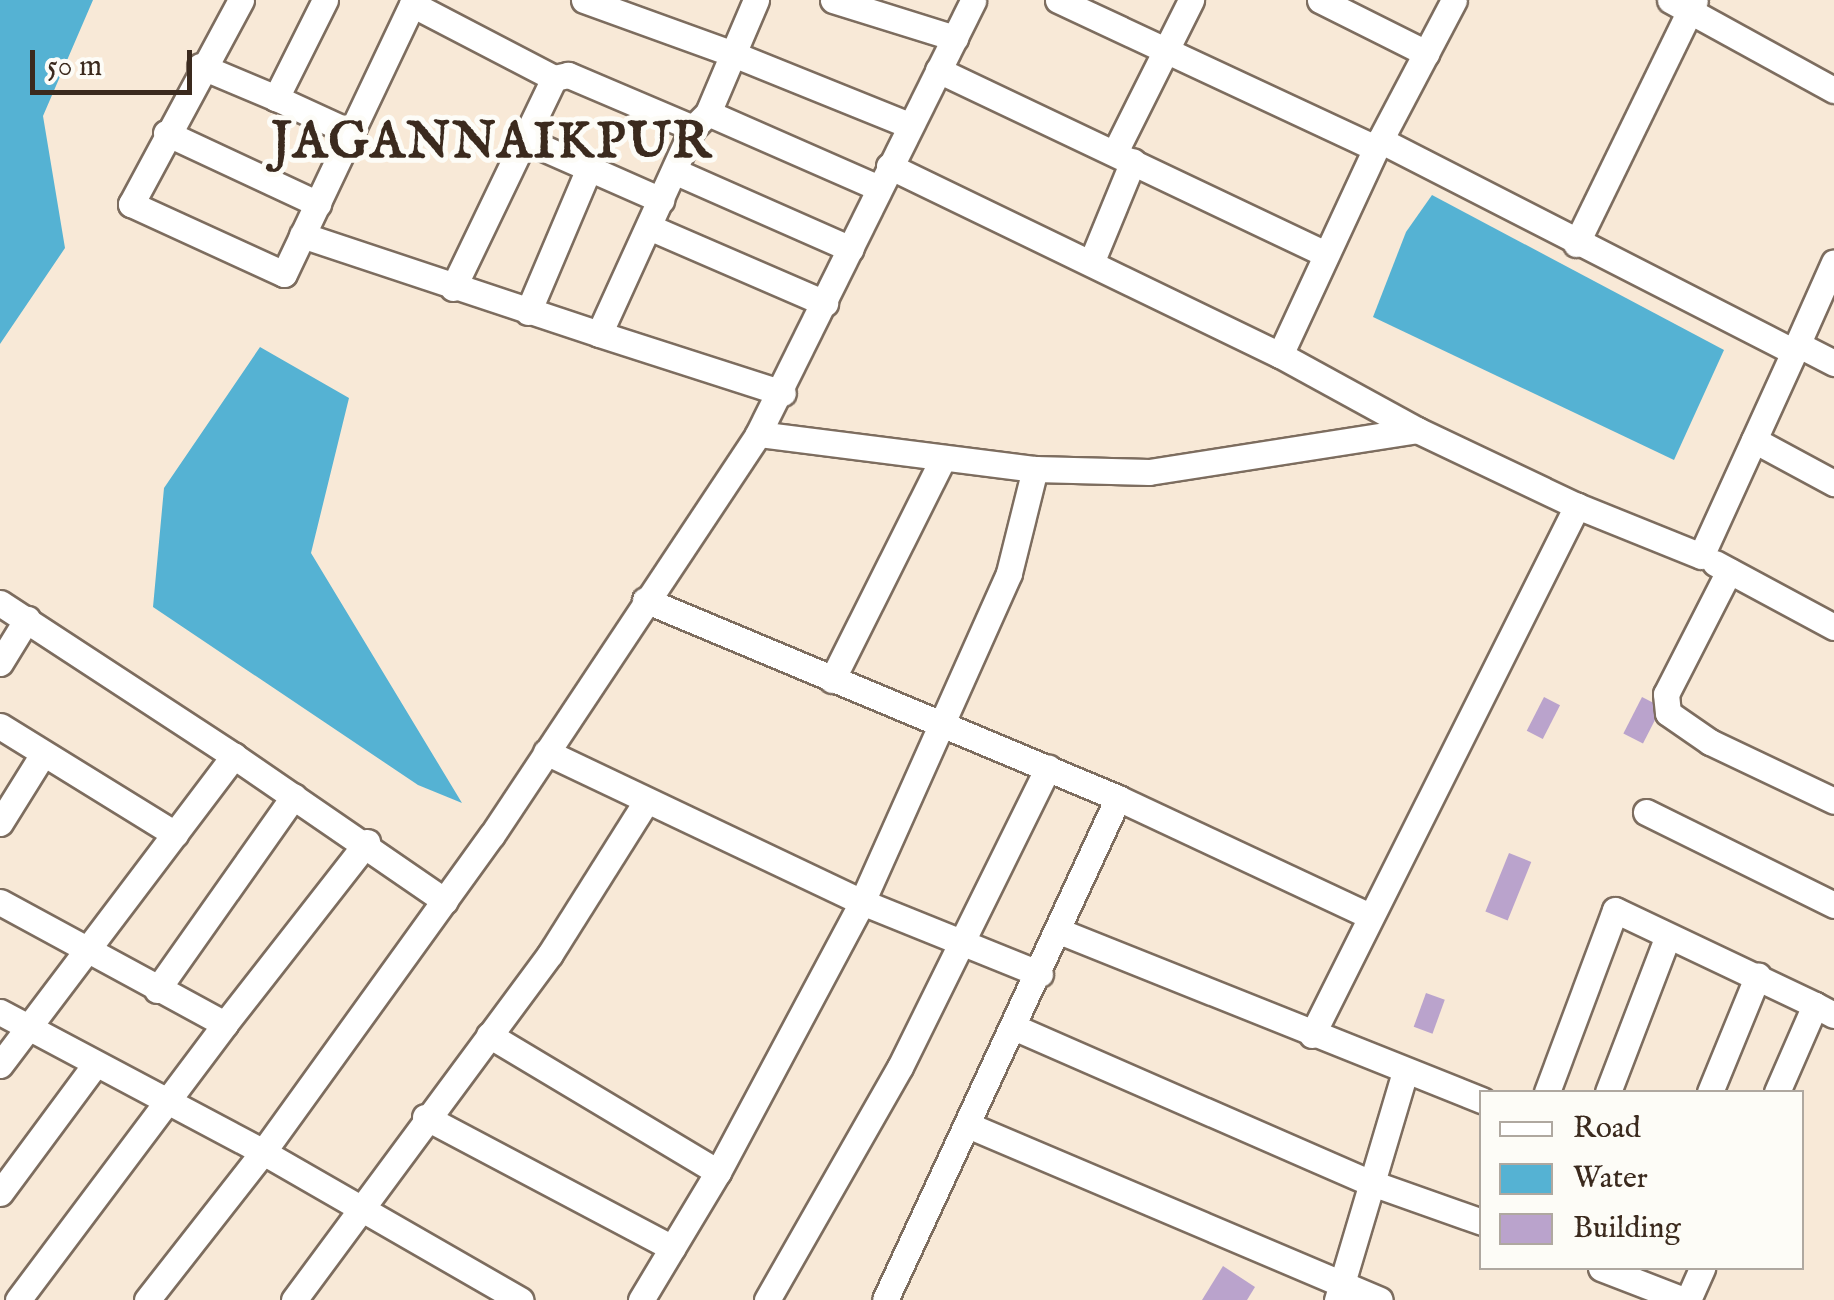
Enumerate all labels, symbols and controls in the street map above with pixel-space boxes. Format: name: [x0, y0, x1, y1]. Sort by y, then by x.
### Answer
scale bar: [35, 30, 198, 92]
text: 50 m: [47, 48, 102, 86]
district label: JAGANNAIKPUR: [271, 114, 713, 174]
legend: [1479, 1090, 1804, 1270]
text: Road: [1573, 1110, 1641, 1148]
text: Water: [1573, 1160, 1648, 1198]
text: Building: [1573, 1210, 1681, 1248]

